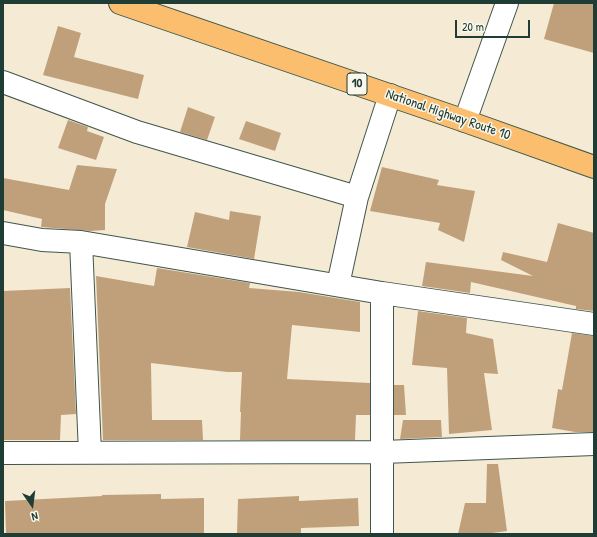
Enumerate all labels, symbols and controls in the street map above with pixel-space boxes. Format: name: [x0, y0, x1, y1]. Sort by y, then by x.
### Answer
scale bar: [457, 12, 532, 38]
text: 20 m: [462, 18, 484, 35]
road number: 10: [347, 73, 367, 95]
street label: National Highway Route 10: [383, 86, 513, 144]
north arrow: [12, 485, 52, 525]
text: N: [30, 509, 39, 524]

